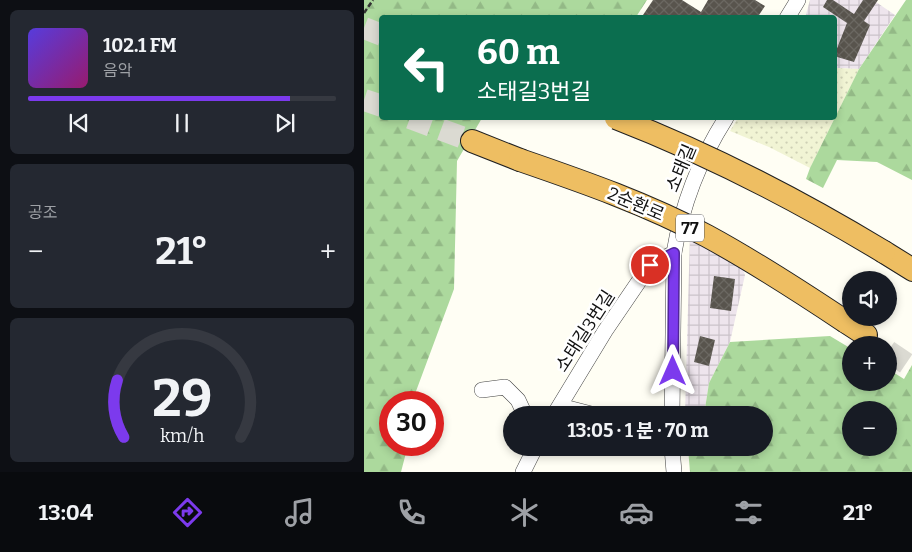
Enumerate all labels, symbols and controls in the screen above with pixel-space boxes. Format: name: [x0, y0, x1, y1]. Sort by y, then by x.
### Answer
text: 60 m: [477, 31, 560, 73]
text: 102.1 FM: [103, 34, 177, 57]
icon: left: [394, 35, 459, 100]
text: 음악: [103, 61, 132, 80]
text: 소태길3번길: [477, 78, 591, 105]
icon: previous: [65, 109, 93, 137]
icon: pause: [168, 109, 196, 137]
icon: next: [271, 109, 299, 137]
street label: 소태길: [661, 141, 701, 195]
street label: 2순환로: [604, 182, 668, 226]
text: 공조: [28, 203, 57, 222]
road number: 77: [676, 214, 704, 242]
text: 21°: [155, 228, 208, 274]
text: −: [28, 235, 43, 268]
text: +: [320, 235, 336, 268]
pin: [629, 244, 671, 286]
icon: arrive: [636, 251, 664, 279]
map controls: [842, 271, 897, 456]
button: sound: [842, 271, 897, 326]
street label: 소태길3번길: [550, 286, 620, 376]
button: +: [842, 336, 897, 391]
position arrow: [646, 344, 698, 396]
text: 29: [152, 367, 212, 430]
speed limit sign: 30: [379, 391, 444, 456]
button: −: [842, 401, 897, 456]
text: 13:05 · 1 분 · 70 m: [567, 419, 709, 442]
text: km/h: [160, 425, 204, 447]
icon: directions: [170, 495, 205, 530]
icon: music: [282, 495, 317, 530]
icon: phone: [394, 495, 429, 530]
icon: climate: [507, 495, 542, 530]
icon: car: [619, 495, 654, 530]
icon: filters: [731, 495, 766, 530]
text: 13:04: [39, 499, 93, 526]
text: 21°: [843, 499, 873, 526]

